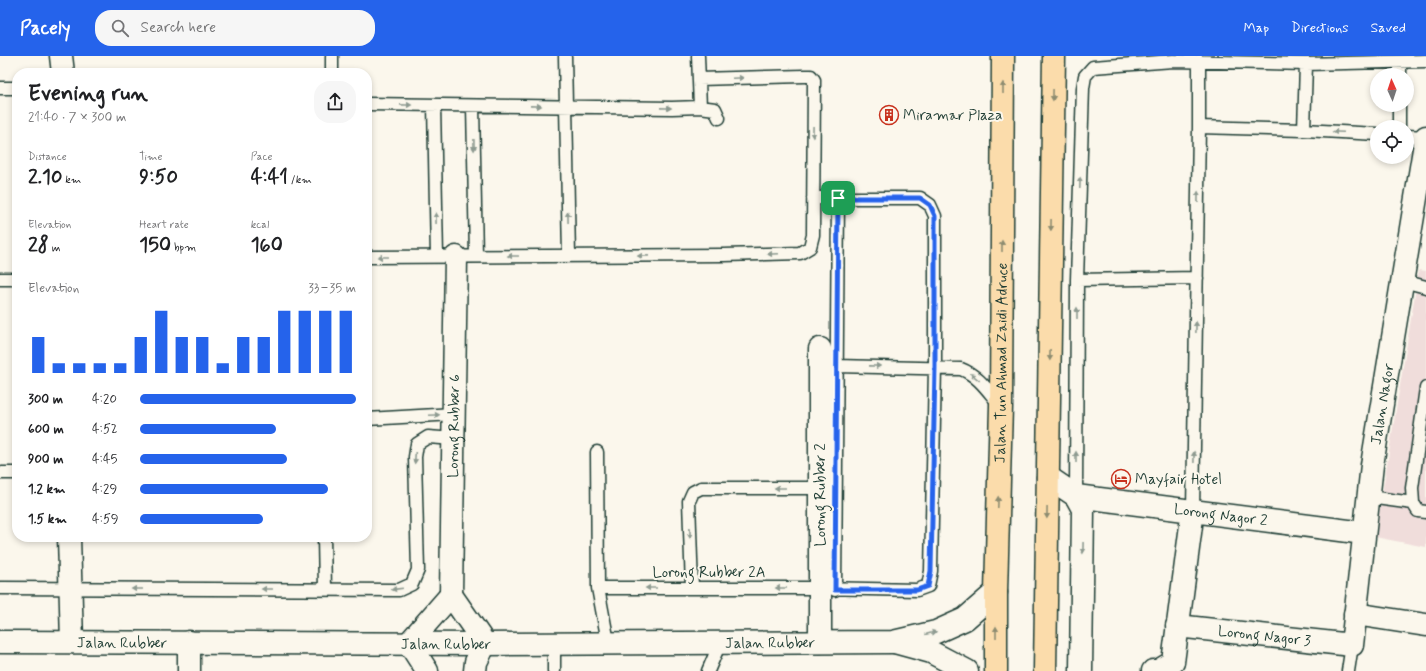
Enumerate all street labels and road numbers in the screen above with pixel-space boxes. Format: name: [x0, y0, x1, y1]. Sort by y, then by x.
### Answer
street label: Jalan Tun Ahmad Zaidi Adruce: [990, 263, 1013, 464]
street label: Jalan Nagor: [1367, 362, 1400, 446]
street label: Lorong Rubber 6: [444, 374, 465, 478]
street label: Lorong Rubber 2: [811, 443, 832, 547]
street label: Lorong Nagor 2: [1173, 500, 1269, 532]
street label: Lorong Rubber 2A: [652, 563, 766, 584]
street label: Lorong Nagor 3: [1217, 622, 1312, 651]
street label: Jalan Rubber: [77, 633, 167, 654]
street label: Jalan Rubber: [725, 633, 815, 654]
street label: Jalan Rubber: [401, 635, 491, 655]

